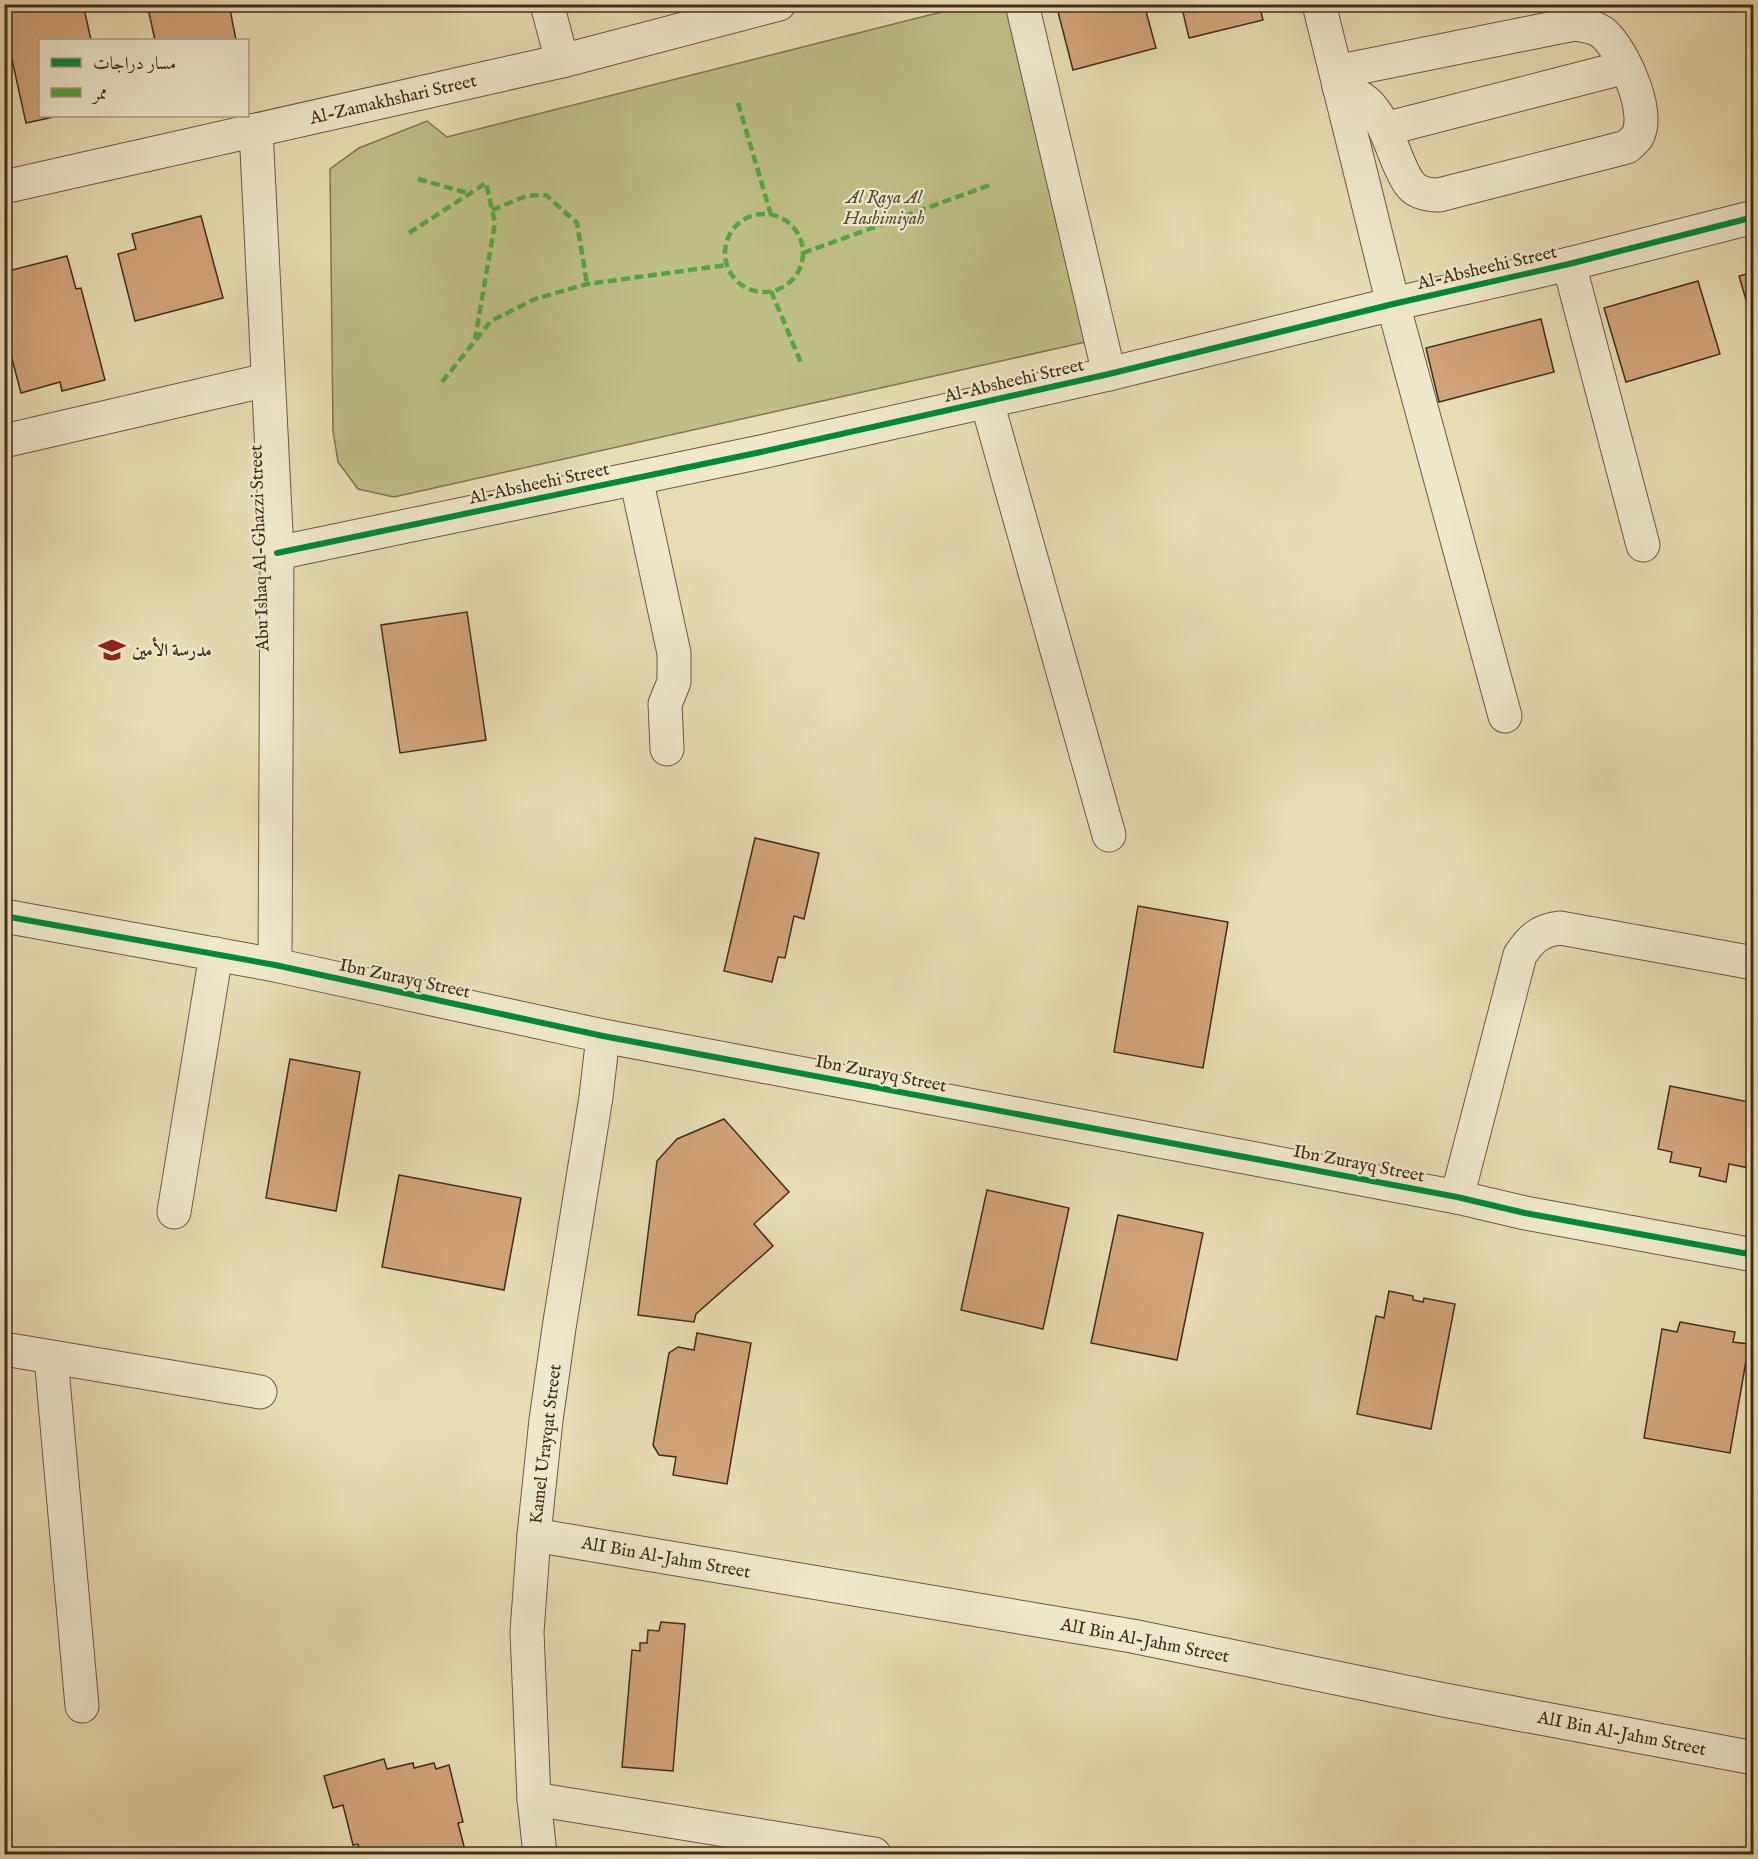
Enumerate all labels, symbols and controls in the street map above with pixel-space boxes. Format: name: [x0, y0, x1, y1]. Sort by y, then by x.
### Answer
legend: [39, 39, 249, 117]
text: مسار دراجات: [93, 53, 176, 76]
street label: Al-Zamakhshari Street: [307, 70, 479, 131]
text: ممر: [91, 83, 107, 106]
park label: Al Raya Al Hashimiyah: [842, 187, 925, 231]
street label: Al-Absheehi Street: [1414, 241, 1559, 296]
street label: Al-Absheehi Street: [941, 354, 1086, 409]
street label: Abu Ishaq Al-Ghazzi Street: [245, 444, 276, 653]
street label: Al-Absheehi Street: [466, 458, 611, 511]
school or university icon: مدرسة الأمين: [97, 635, 127, 665]
place label: مدرسة الأمين: [132, 636, 212, 663]
street label: Ibn Zurayq Street: [337, 954, 472, 1005]
street label: Ibn Zurayq Street: [813, 1050, 948, 1098]
street label: Ibn Zurayq Street: [1291, 1140, 1426, 1188]
street label: Kamel Urayqat Street: [525, 1363, 568, 1525]
street label: AlI Bin Al-Jahm Street: [578, 1532, 752, 1585]
street label: AlI Bin Al-Jahm Street: [1057, 1614, 1231, 1669]
street label: AlI Bin Al-Jahm Street: [1534, 1707, 1708, 1762]

